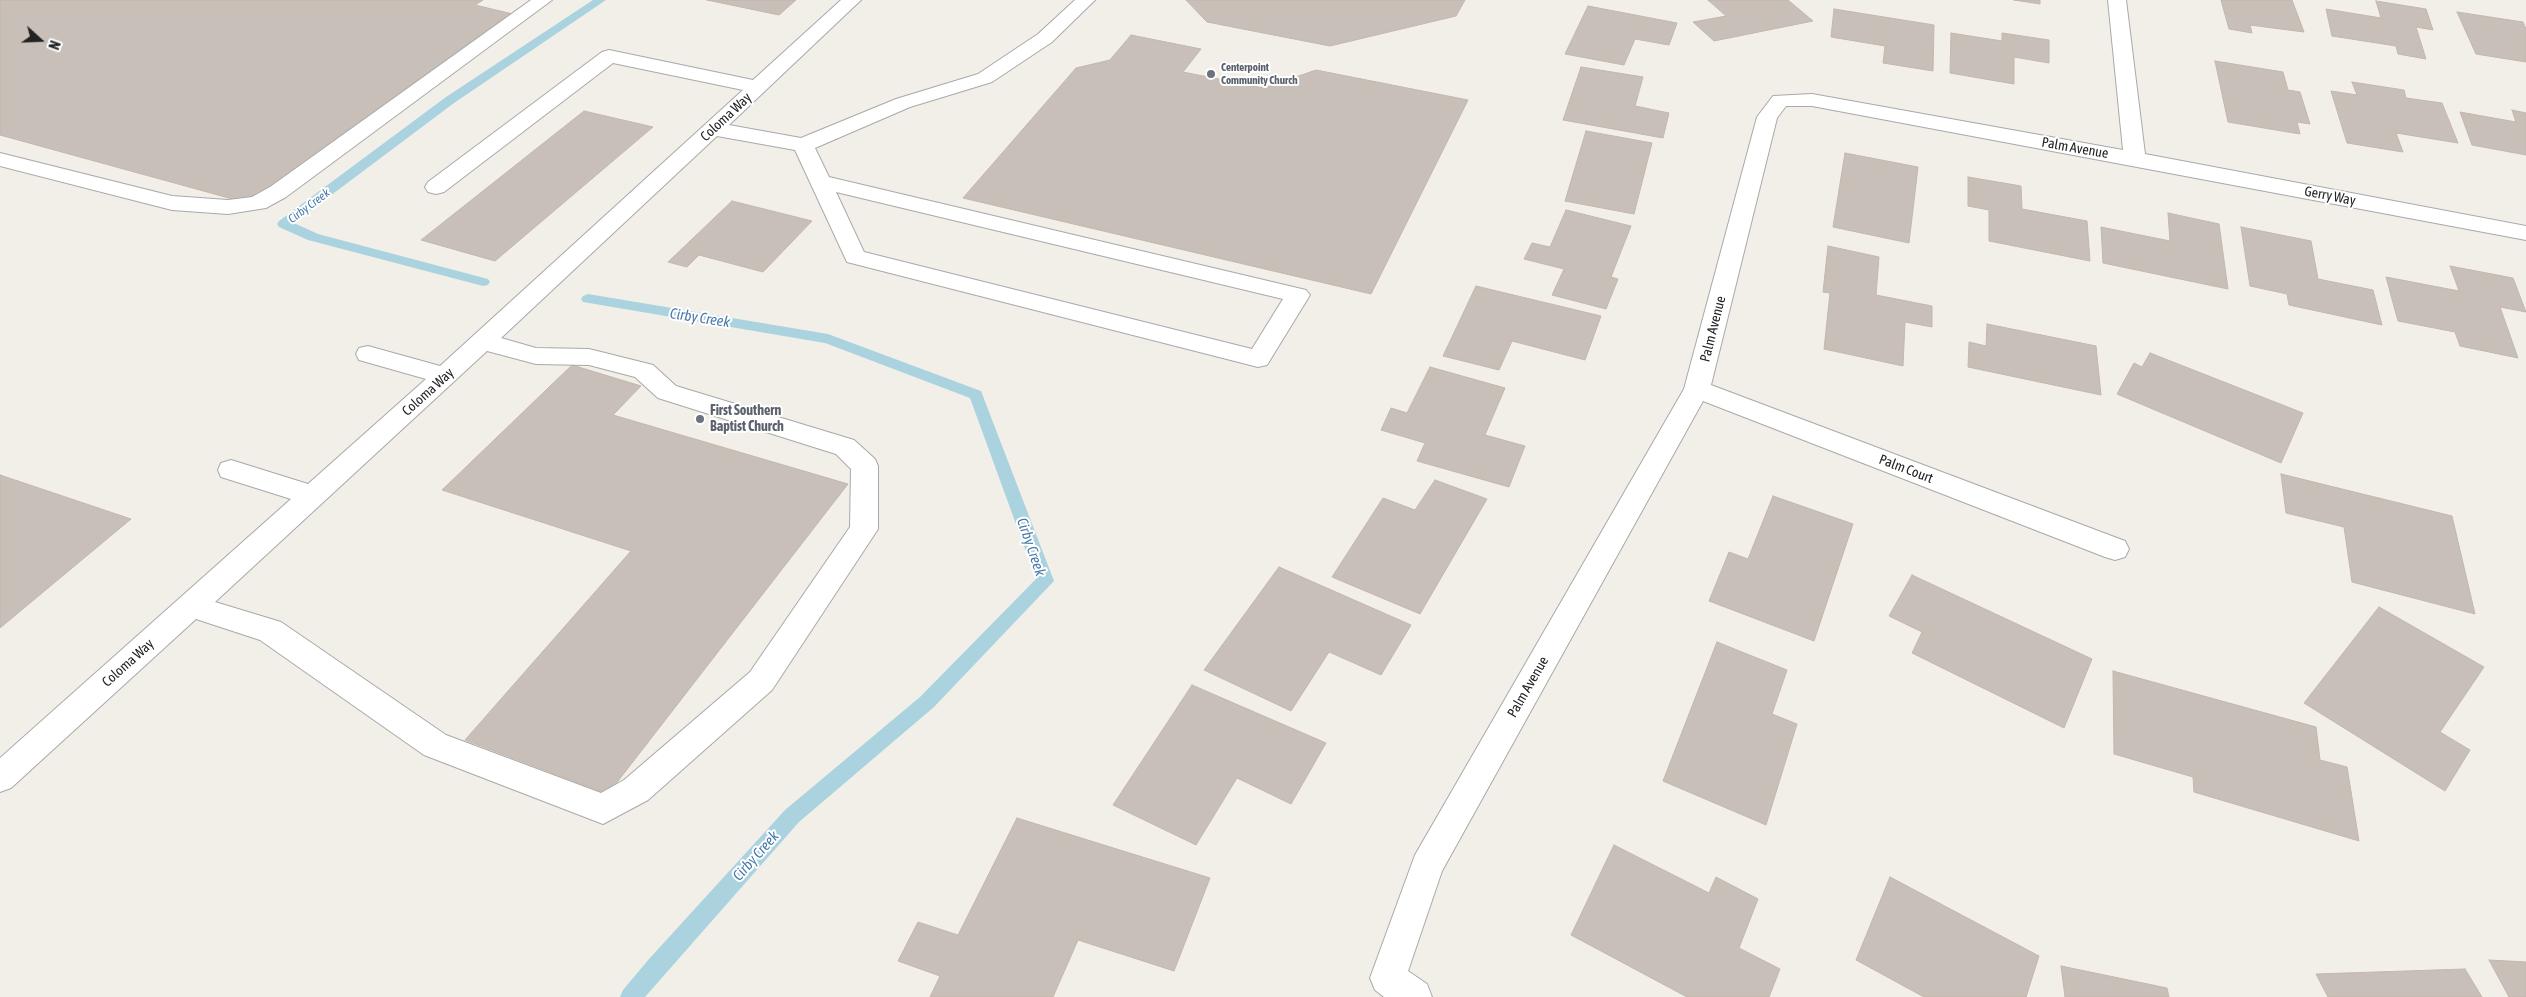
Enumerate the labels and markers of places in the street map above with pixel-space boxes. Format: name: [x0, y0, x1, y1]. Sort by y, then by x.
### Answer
place label: Centerpoint Community Church: [1221, 61, 1298, 87]
marker: Centerpoint Community Church: [1205, 68, 1217, 80]
place label: First Southern Baptist Church: [710, 403, 784, 436]
marker: First Southern Baptist Church: [694, 413, 706, 425]

